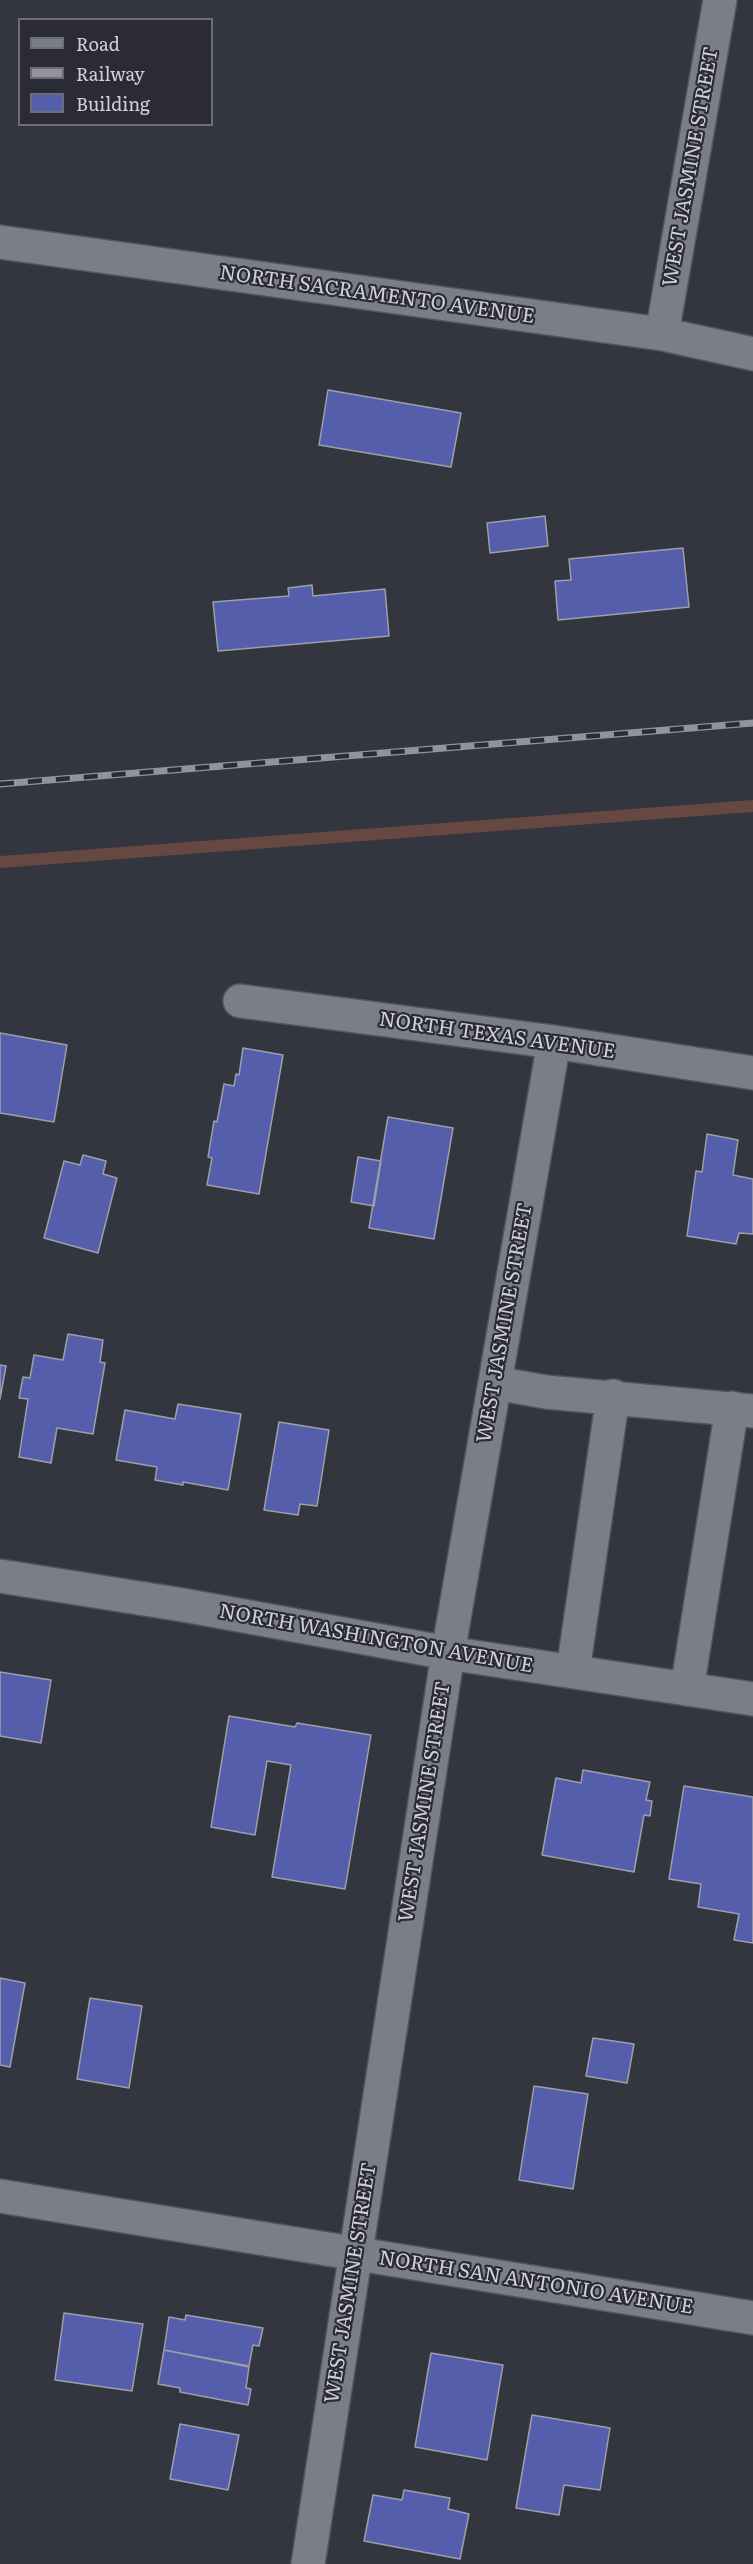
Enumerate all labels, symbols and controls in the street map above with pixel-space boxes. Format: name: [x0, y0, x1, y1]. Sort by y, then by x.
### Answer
legend: [18, 18, 213, 126]
text: Road: [76, 30, 120, 57]
street label: WEST JASMINE STREET: [658, 45, 724, 289]
text: Railway: [76, 60, 145, 87]
text: Building: [76, 90, 150, 117]
street label: NORTH SACRAMENTO AVENUE: [218, 261, 536, 329]
street label: NORTH TEXAS AVENUE: [377, 1008, 617, 1064]
street label: WEST JASMINE STREET: [472, 1201, 538, 1445]
street label: NORTH WASHINGTON AVENUE: [217, 1600, 535, 1678]
street label: WEST JASMINE STREET: [394, 1680, 456, 1924]
street label: WEST JASMINE STREET: [320, 2161, 382, 2405]
street label: NORTH SAN ANTONIO AVENUE: [377, 2246, 695, 2320]

